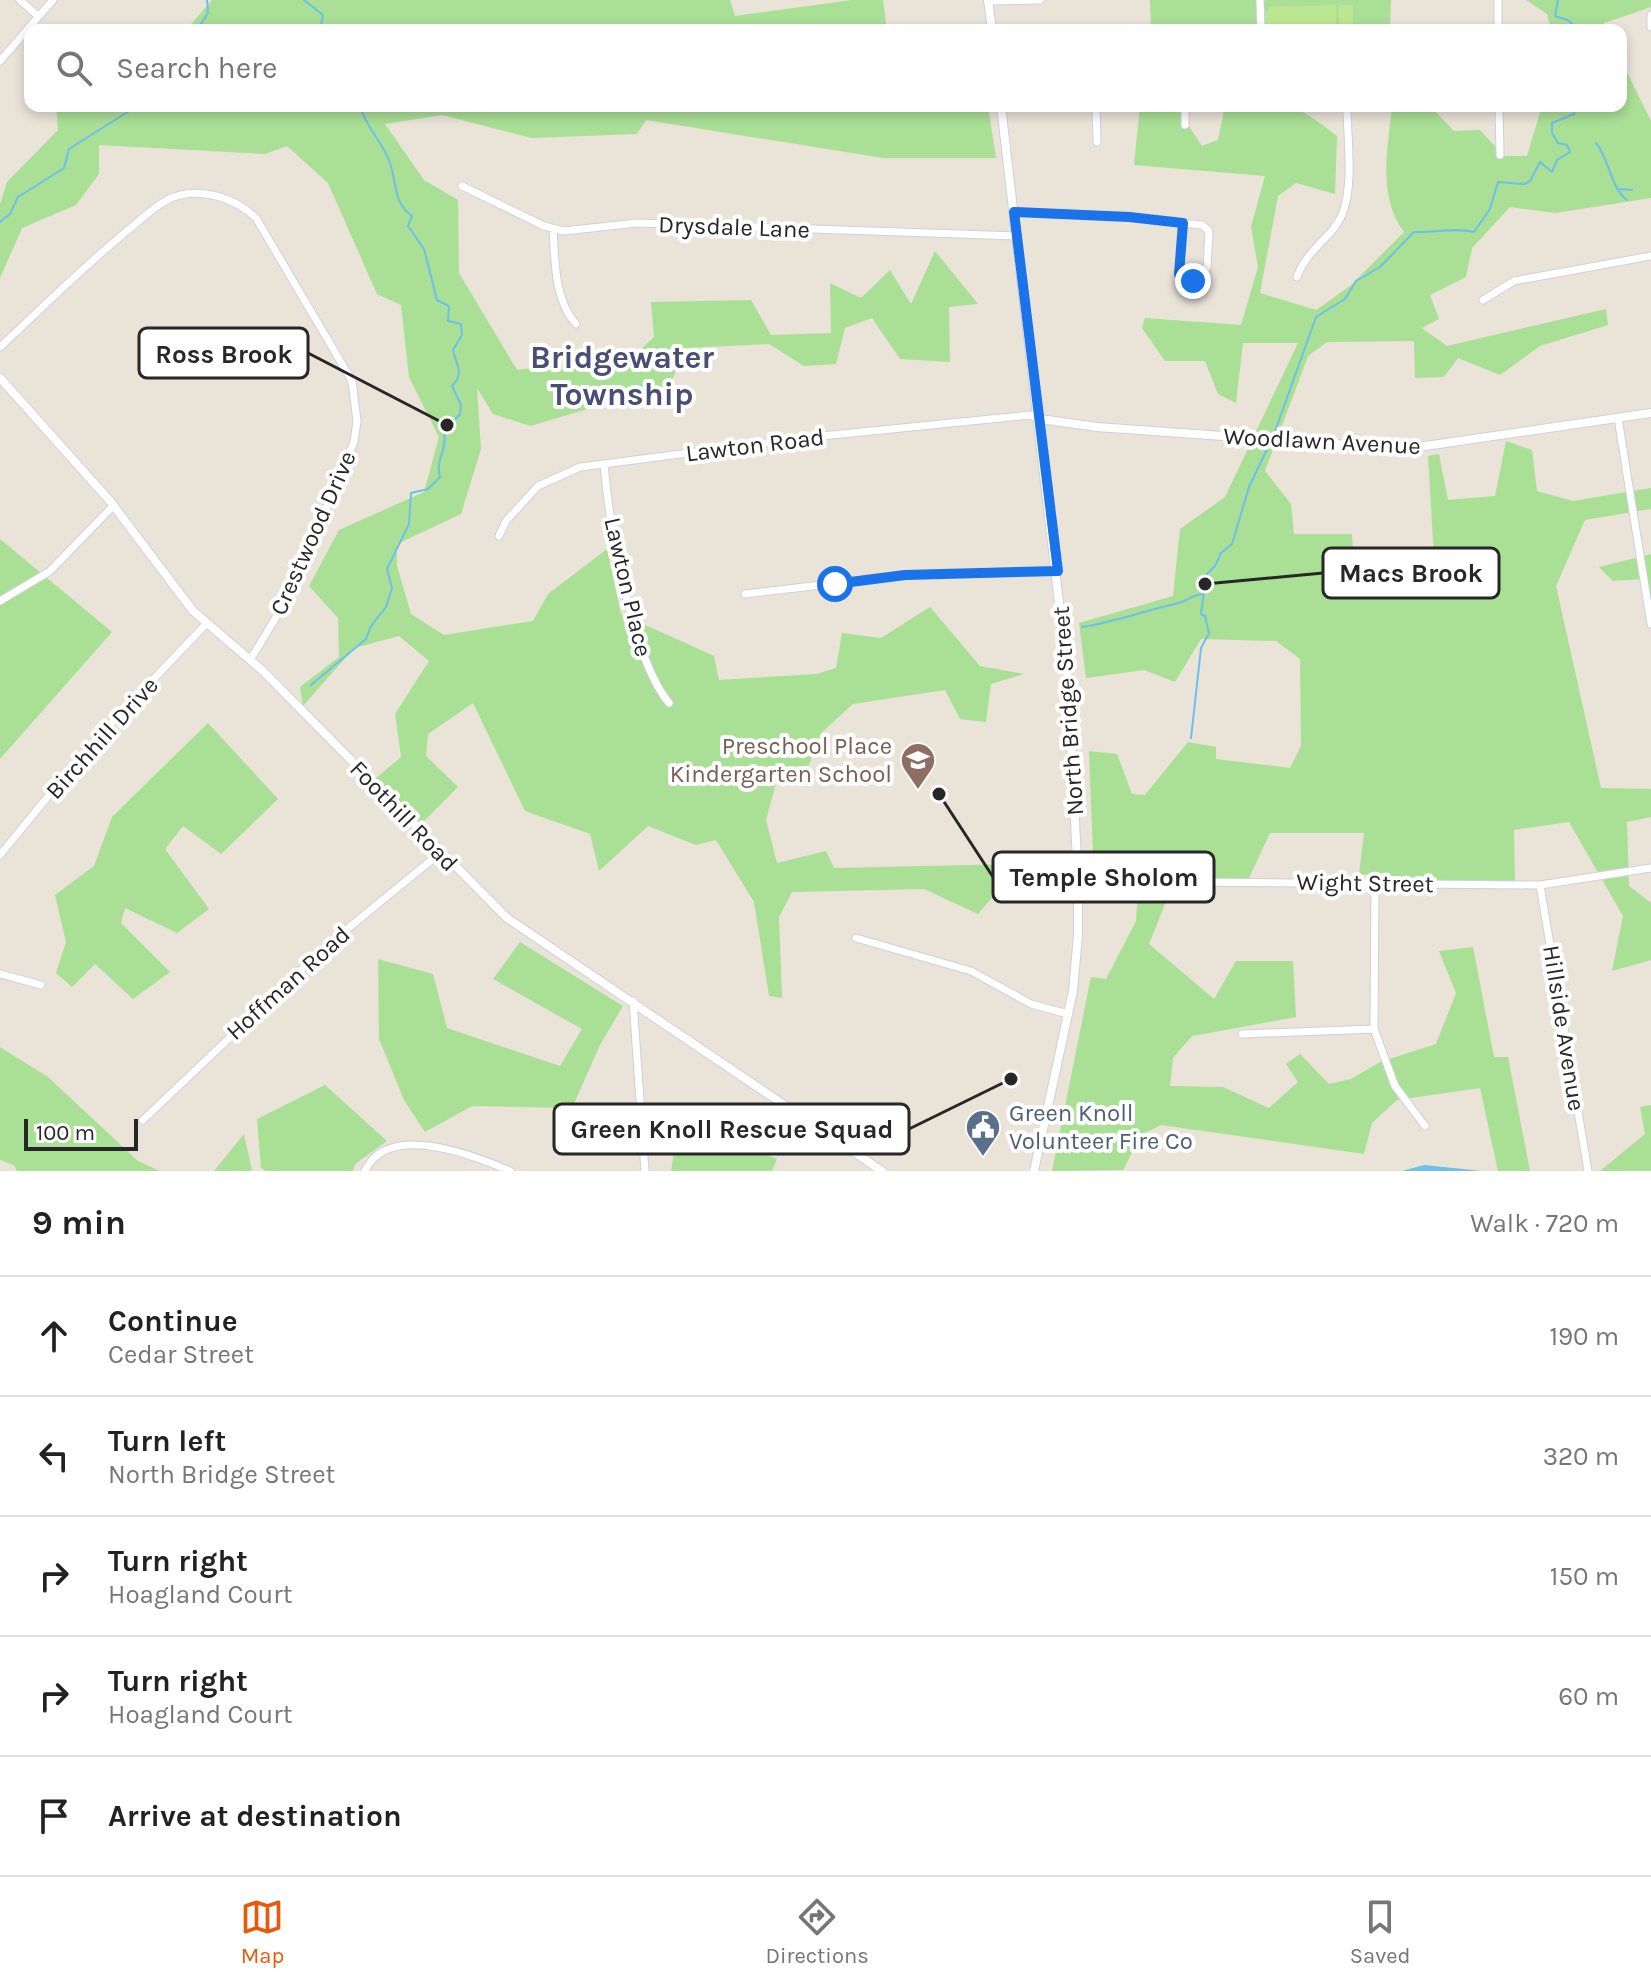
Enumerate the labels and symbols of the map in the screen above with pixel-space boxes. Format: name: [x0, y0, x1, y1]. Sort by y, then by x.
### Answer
street label: Drysdale Lane: [658, 210, 810, 244]
route end: [1175, 263, 1211, 299]
callout: Ross Brook: [139, 328, 308, 378]
text: Ross Brook: [155, 339, 293, 370]
district label: Bridgewater Township: [530, 339, 715, 413]
street label: Woodlawn Avenue: [1223, 422, 1421, 460]
street label: Lawton Road: [684, 423, 826, 467]
street label: Crestwood Drive: [264, 446, 362, 620]
street label: Lawton Place: [598, 515, 658, 659]
callout: Macs Brook: [1323, 548, 1499, 598]
text: Macs Brook: [1339, 558, 1483, 589]
route start: [817, 566, 853, 602]
street label: North Bridge Street: [1047, 605, 1089, 817]
street label: Birchhill Drive: [40, 671, 164, 805]
place label: Preschool Place Kindergarten School: [670, 732, 892, 788]
school or university icon: Preschool Place Kindergarten School: [899, 741, 937, 791]
street label: Foothill Road: [344, 755, 464, 877]
callout: Temple Sholom: [993, 852, 1214, 902]
text: Temple Sholom: [1009, 862, 1199, 893]
street label: Wight Street: [1296, 868, 1434, 898]
street label: Hoffman Road: [220, 920, 356, 1046]
street label: Hillside Avenue: [1537, 943, 1591, 1113]
place label: Green Knoll Volunteer Fire Co: [1009, 1099, 1193, 1155]
callout: Green Knoll Rescue Squad: [554, 1104, 909, 1154]
public building icon: Green Knoll Volunteer Fire Co: [964, 1108, 1002, 1158]
text: Green Knoll Rescue Squad: [570, 1114, 894, 1145]
scale bar: [24, 1115, 138, 1151]

